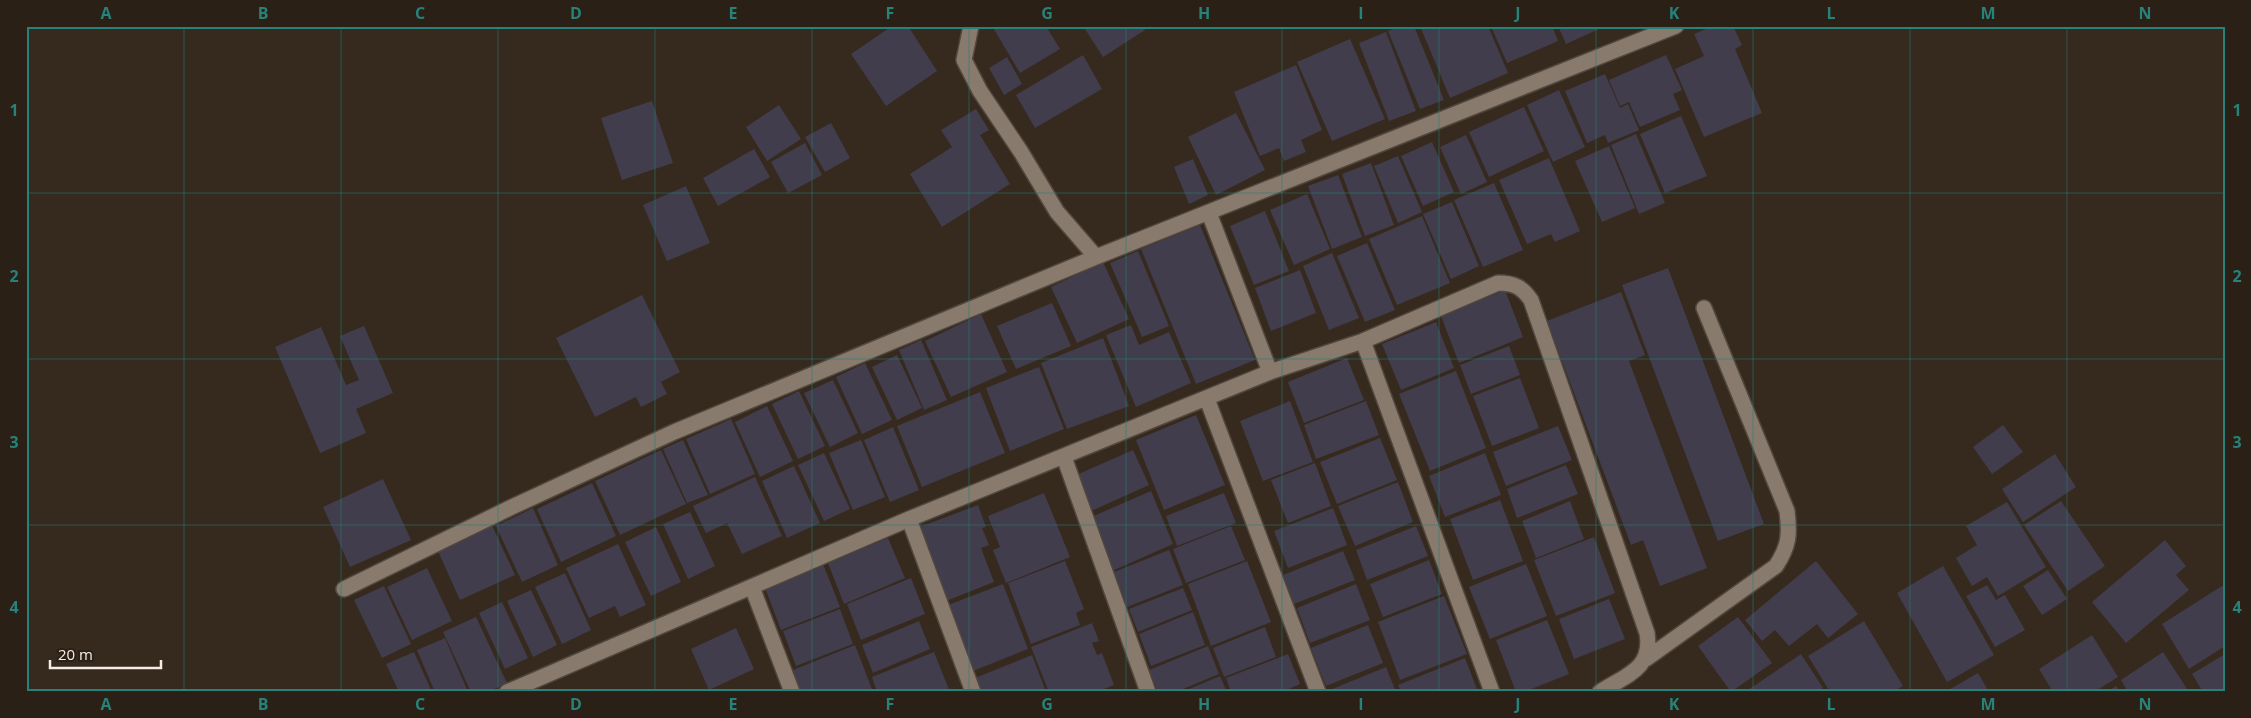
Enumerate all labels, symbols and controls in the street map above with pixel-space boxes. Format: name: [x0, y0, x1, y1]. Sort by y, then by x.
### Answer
text: A: [100, 2, 112, 24]
text: B: [258, 2, 268, 24]
text: C: [415, 2, 425, 24]
text: D: [570, 2, 582, 24]
text: E: [729, 2, 738, 24]
text: F: [886, 2, 894, 24]
text: G: [1041, 2, 1053, 24]
text: H: [1198, 2, 1210, 24]
text: I: [1358, 2, 1364, 24]
text: J: [1513, 2, 1521, 24]
text: K: [1669, 2, 1680, 24]
text: L: [1826, 2, 1836, 24]
text: M: [1980, 2, 1996, 24]
text: N: [2138, 2, 2152, 24]
text: 1: [9, 99, 19, 121]
text: 1: [2232, 99, 2242, 121]
text: 2: [9, 265, 19, 287]
text: 2: [2232, 265, 2242, 287]
text: 3: [9, 431, 19, 453]
text: 3: [2232, 431, 2242, 453]
text: 4: [9, 596, 19, 618]
text: 4: [2232, 596, 2242, 618]
scale bar: [50, 638, 161, 670]
text: 20 m: [58, 644, 93, 664]
text: A: [100, 693, 112, 715]
text: B: [258, 693, 268, 715]
text: C: [415, 693, 425, 715]
text: D: [570, 693, 582, 715]
text: E: [729, 693, 738, 715]
text: F: [886, 693, 894, 715]
text: G: [1041, 693, 1053, 715]
text: H: [1198, 693, 1210, 715]
text: I: [1358, 693, 1364, 715]
text: J: [1513, 693, 1521, 715]
text: K: [1669, 693, 1680, 715]
text: L: [1826, 693, 1836, 715]
text: M: [1980, 693, 1996, 715]
text: N: [2138, 693, 2152, 715]

